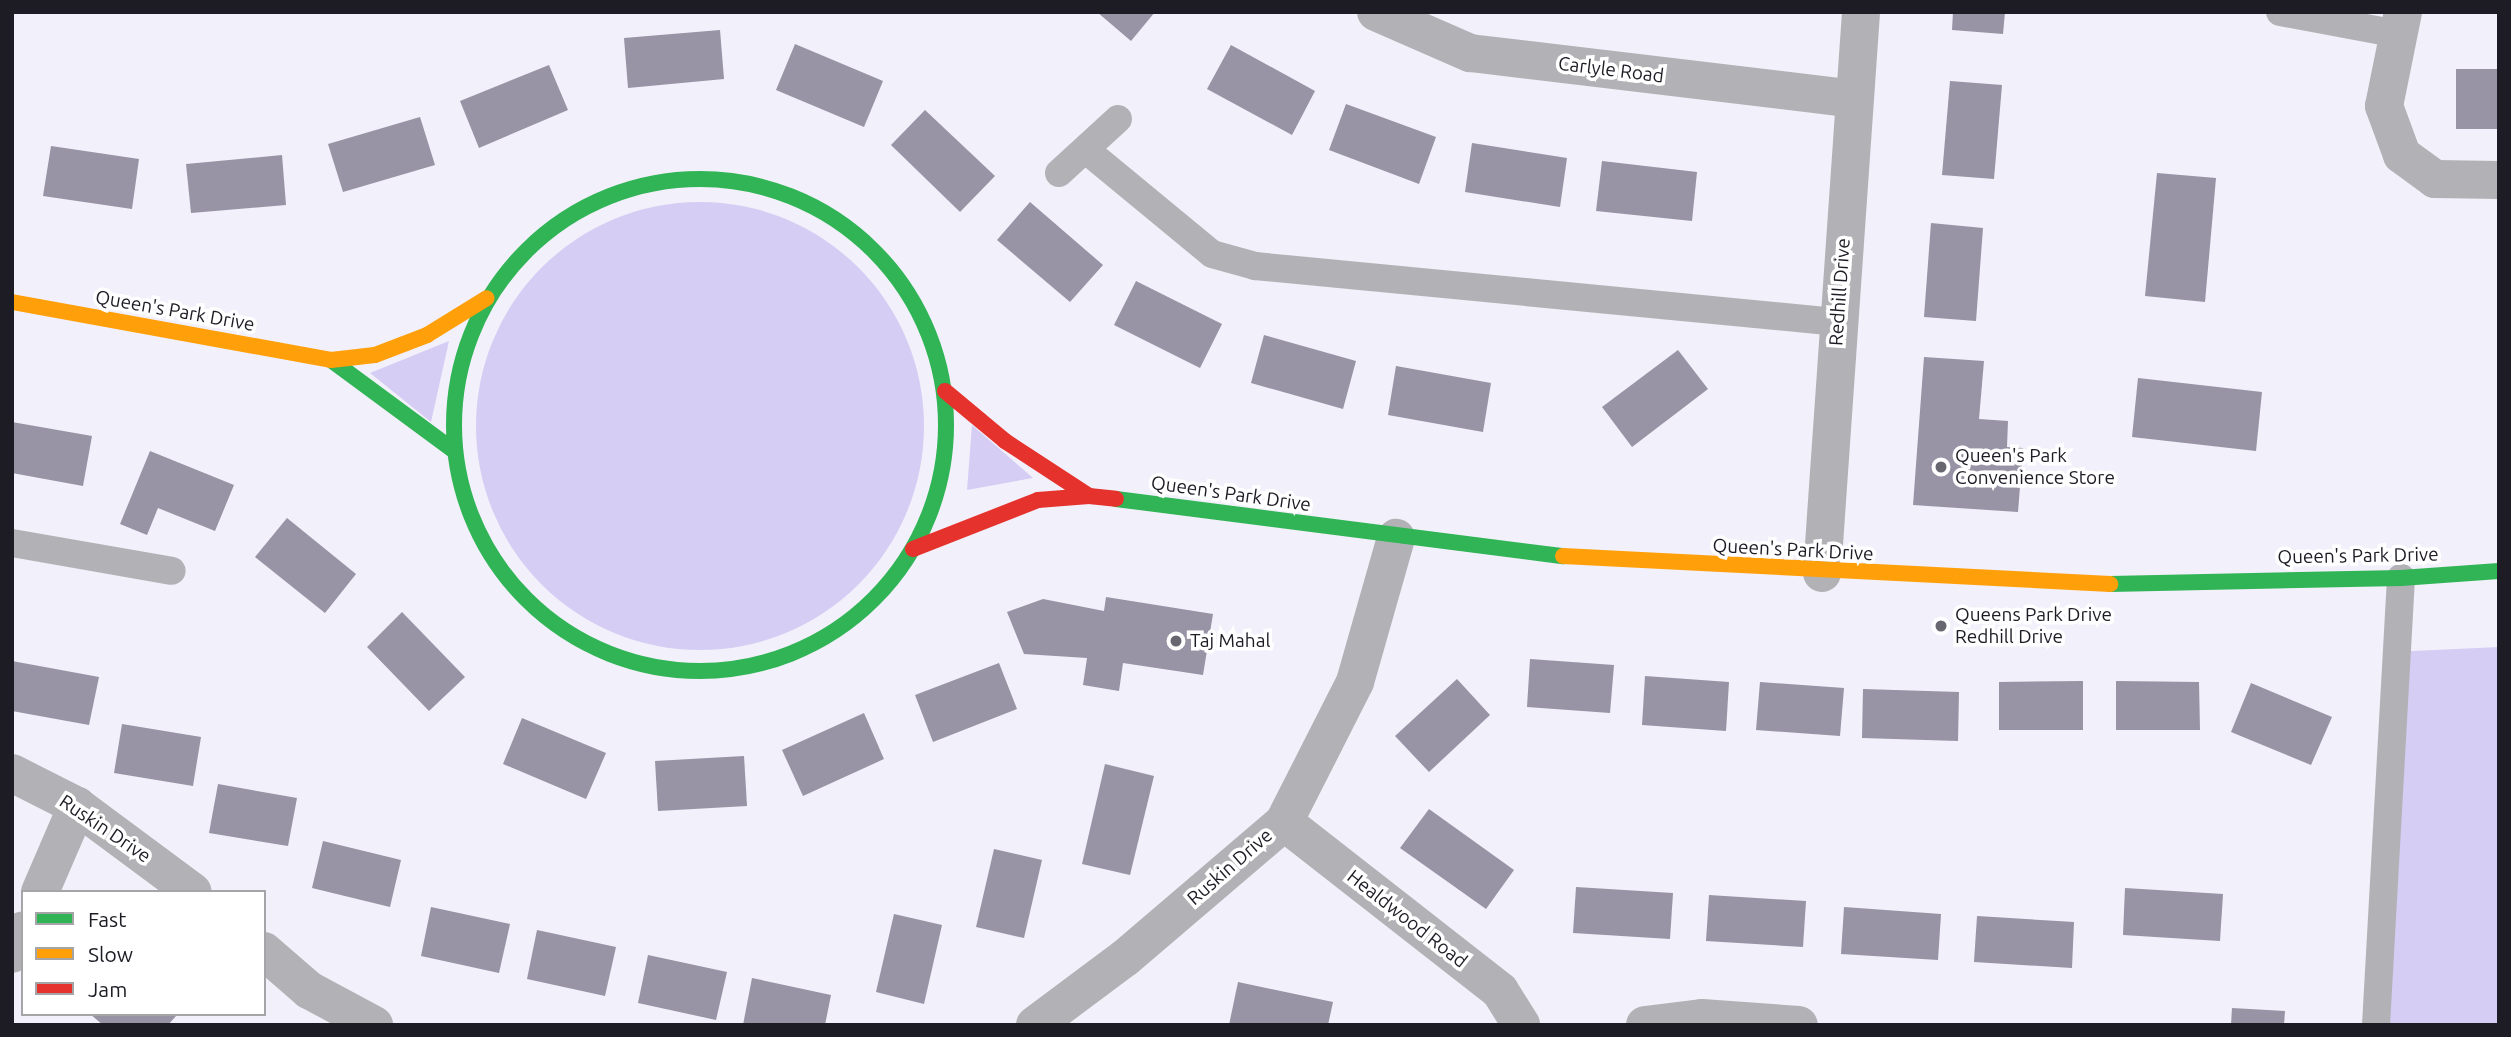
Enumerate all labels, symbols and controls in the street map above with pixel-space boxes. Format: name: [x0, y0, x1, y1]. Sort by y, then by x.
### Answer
street label: Carlyle Road: [1557, 52, 1665, 88]
street label: Redhill Drive: [1825, 237, 1855, 347]
street label: Queen's Park Drive: [94, 286, 256, 336]
place label: Queen's Park Convenience Store: [1955, 445, 2115, 489]
marker: Queen's Park Convenience Store: [1933, 459, 1949, 475]
street label: Queen's Park Drive: [1150, 471, 1312, 517]
street label: Queen's Park Drive: [1712, 534, 1874, 566]
street label: Queen's Park Drive: [2277, 543, 2439, 569]
place label: Queens Park Drive Redhill Drive: [1955, 604, 2112, 648]
marker: Queens Park Drive Redhill Drive: [1933, 618, 1949, 634]
place label: Taj Mahal: [1190, 630, 1270, 652]
marker: Taj Mahal: [1168, 633, 1184, 649]
street label: Ruskin Drive: [55, 790, 155, 868]
street label: Ruskin Drive: [1183, 824, 1277, 910]
street label: Healdwood Road: [1343, 865, 1471, 973]
legend: [21, 890, 266, 1016]
text: Fast: [88, 907, 126, 931]
text: Slow: [88, 942, 133, 966]
text: Jam: [88, 977, 127, 1001]

